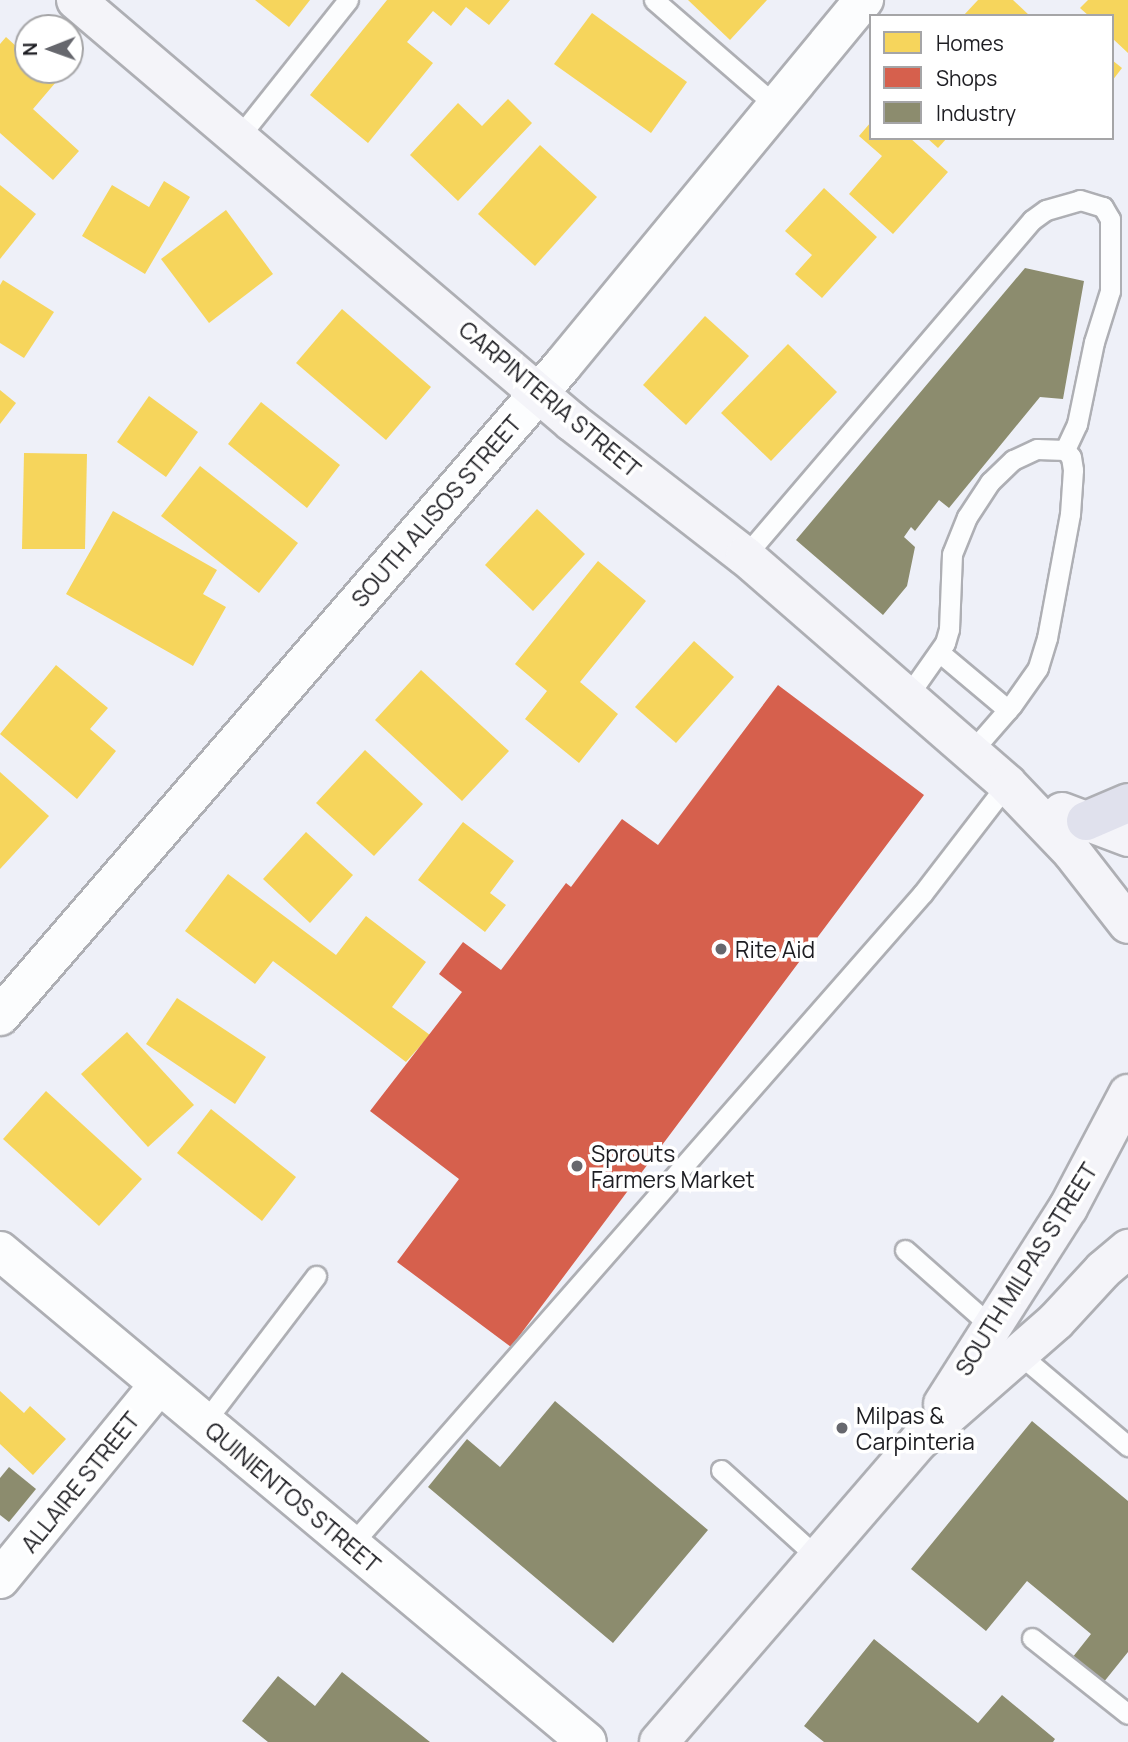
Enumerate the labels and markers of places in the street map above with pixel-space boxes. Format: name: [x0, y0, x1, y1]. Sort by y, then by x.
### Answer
place label: Rite Aid: [735, 935, 815, 963]
marker: Rite Aid: [713, 941, 729, 957]
place label: Sprouts Farmers Market: [591, 1139, 755, 1193]
marker: Sprouts Farmers Market: [569, 1158, 585, 1174]
place label: Milpas & Carpinteria: [856, 1401, 975, 1455]
marker: Milpas & Carpinteria: [834, 1420, 850, 1436]

